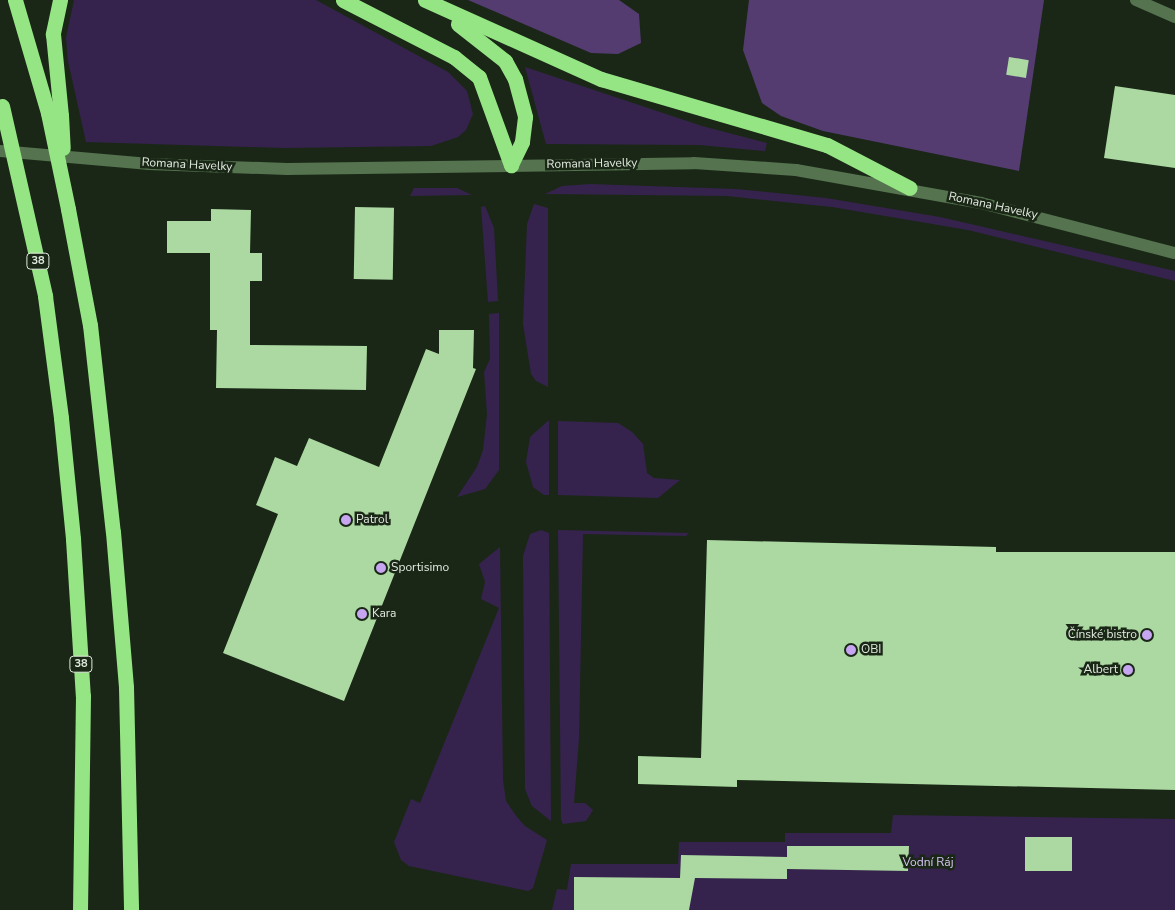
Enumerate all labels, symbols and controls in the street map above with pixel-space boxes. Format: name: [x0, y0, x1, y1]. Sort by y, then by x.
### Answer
street label: Romana Havelky: [141, 155, 233, 175]
street label: Romana Havelky: [546, 156, 638, 172]
street label: Romana Havelky: [947, 190, 1039, 222]
road number: 38: [26, 252, 50, 270]
place label: Patrol: [356, 513, 388, 527]
marker: Patrol: [340, 514, 352, 526]
place label: Sportisimo: [391, 561, 449, 575]
marker: Sportisimo: [375, 562, 387, 574]
place label: Kara: [372, 607, 396, 621]
marker: Kara: [356, 608, 368, 620]
place label: Čínské bistro: [1068, 628, 1137, 642]
marker: Čínské bistro: [1141, 629, 1153, 641]
place label: OBI: [861, 643, 881, 657]
marker: OBI: [845, 644, 857, 656]
road number: 38: [68, 656, 94, 672]
place label: Albert: [1084, 663, 1118, 677]
marker: Albert: [1122, 664, 1134, 676]
park label: Vodní Ráj: [902, 856, 954, 870]

